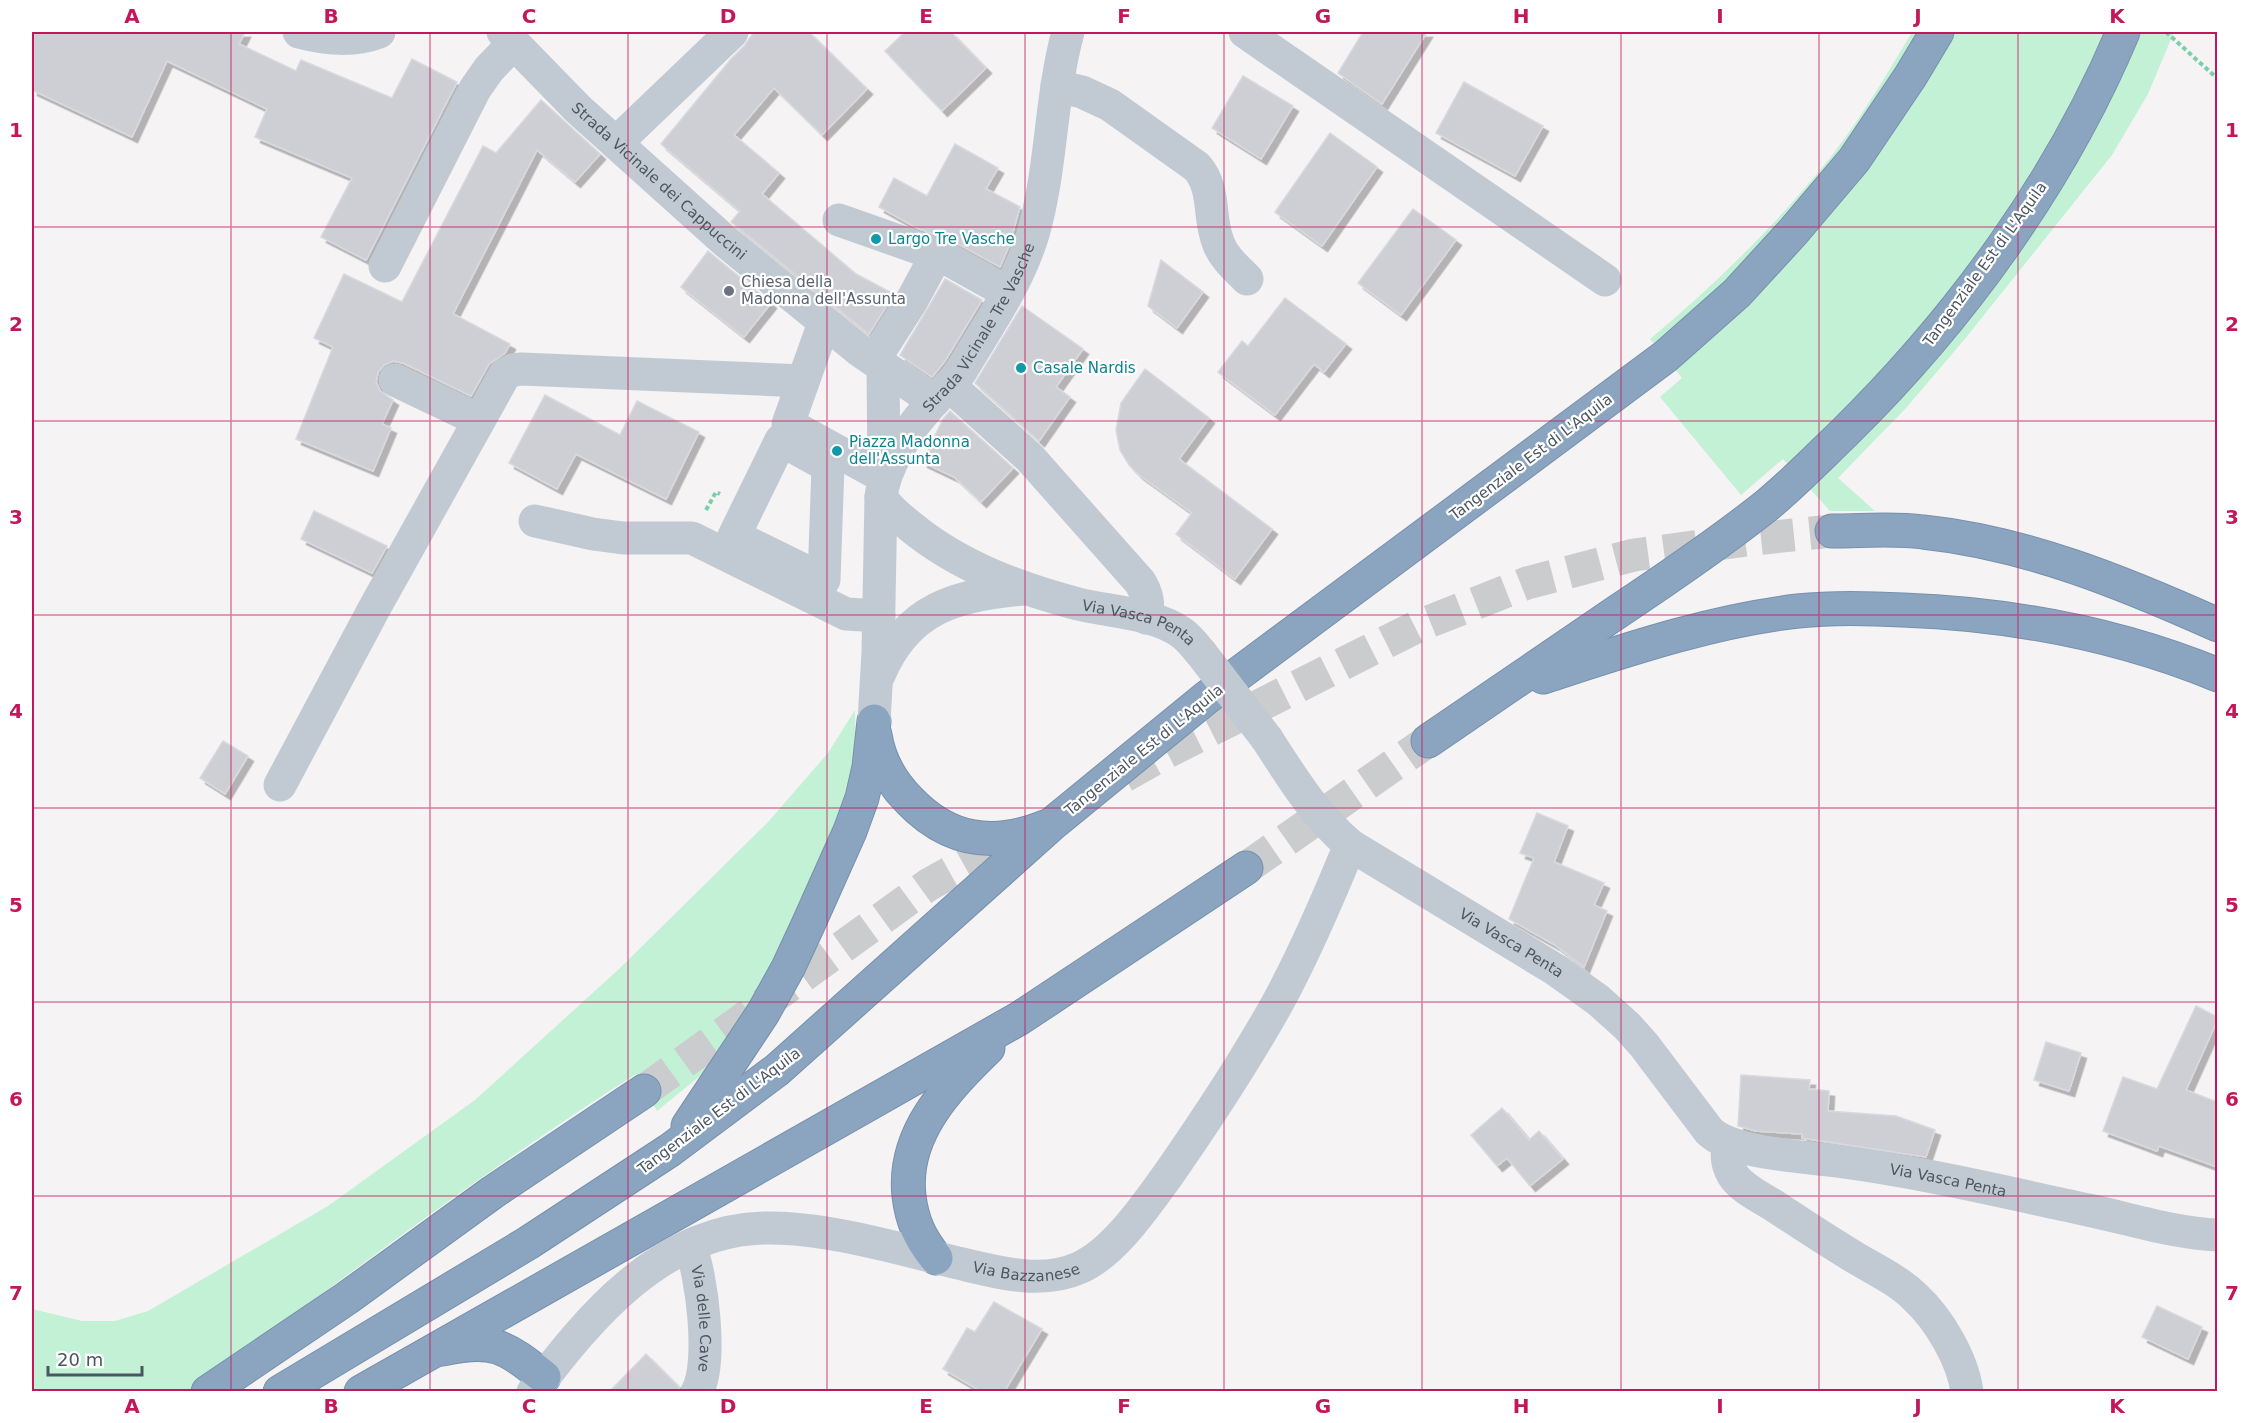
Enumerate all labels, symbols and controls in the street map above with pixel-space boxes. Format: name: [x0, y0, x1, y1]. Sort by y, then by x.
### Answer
text: A: [124, 4, 140, 28]
text: B: [323, 4, 339, 28]
text: C: [522, 4, 536, 28]
text: D: [720, 4, 736, 28]
text: E: [919, 4, 933, 28]
text: F: [1117, 4, 1131, 28]
text: G: [1315, 4, 1331, 28]
text: H: [1513, 4, 1529, 28]
text: I: [1716, 4, 1724, 28]
text: J: [1912, 4, 1922, 28]
text: K: [2109, 4, 2126, 28]
street label: Strada Vicinale dei Cappuccini: [568, 99, 750, 264]
text: 1: [9, 118, 23, 142]
text: 1: [2225, 118, 2239, 142]
street label: Tangenziale Est di L'Aquila: [1919, 178, 2051, 350]
place label: Largo Tre Vasche: [888, 230, 1015, 248]
marker: Largo Tre Vasche: [869, 232, 883, 246]
street label: Strada Vicinale Tre Vasche: [919, 241, 1038, 416]
place label: Chiesa della Madonna dell'Assunta: [741, 273, 906, 308]
marker: Chiesa della Madonna dell'Assunta: [722, 284, 736, 298]
text: 2: [9, 312, 23, 336]
text: 2: [2225, 312, 2239, 336]
place label: Casale Nardis: [1033, 359, 1136, 377]
marker: Casale Nardis: [1014, 361, 1028, 375]
street label: Tangenziale Est di L'Aquila: [1446, 390, 1616, 525]
place label: Piazza Madonna dell'Assunta: [849, 433, 970, 468]
marker: Piazza Madonna dell'Assunta: [830, 444, 844, 458]
text: 3: [9, 505, 23, 529]
text: 3: [2225, 505, 2239, 529]
street label: Via Vasca Penta: [1081, 596, 1199, 649]
street label: Tangenziale Est di L'Aquila: [1060, 681, 1227, 820]
text: 4: [9, 699, 23, 723]
text: 4: [2225, 699, 2239, 723]
text: 5: [9, 893, 23, 917]
text: 5: [2225, 893, 2239, 917]
street label: Via Vasca Penta: [1456, 904, 1567, 982]
street label: Tangenziale Est di L'Aquila: [634, 1044, 804, 1179]
text: 6: [9, 1087, 23, 1111]
text: 6: [2225, 1087, 2239, 1111]
street label: Via Vasca Penta: [1888, 1160, 2008, 1201]
street label: Via Bazzanese: [971, 1258, 1083, 1285]
street label: Via delle Cave: [687, 1264, 714, 1373]
text: 7: [9, 1281, 23, 1305]
text: 7: [2225, 1281, 2239, 1305]
scale bar: [48, 1339, 142, 1377]
text: 20 m: [57, 1349, 103, 1370]
text: A: [124, 1394, 140, 1418]
text: B: [323, 1394, 339, 1418]
text: C: [522, 1394, 536, 1418]
text: D: [720, 1394, 736, 1418]
text: E: [919, 1394, 933, 1418]
text: F: [1117, 1394, 1131, 1418]
text: G: [1315, 1394, 1331, 1418]
text: H: [1513, 1394, 1529, 1418]
text: I: [1716, 1394, 1724, 1418]
text: J: [1912, 1394, 1922, 1418]
text: K: [2109, 1394, 2126, 1418]

